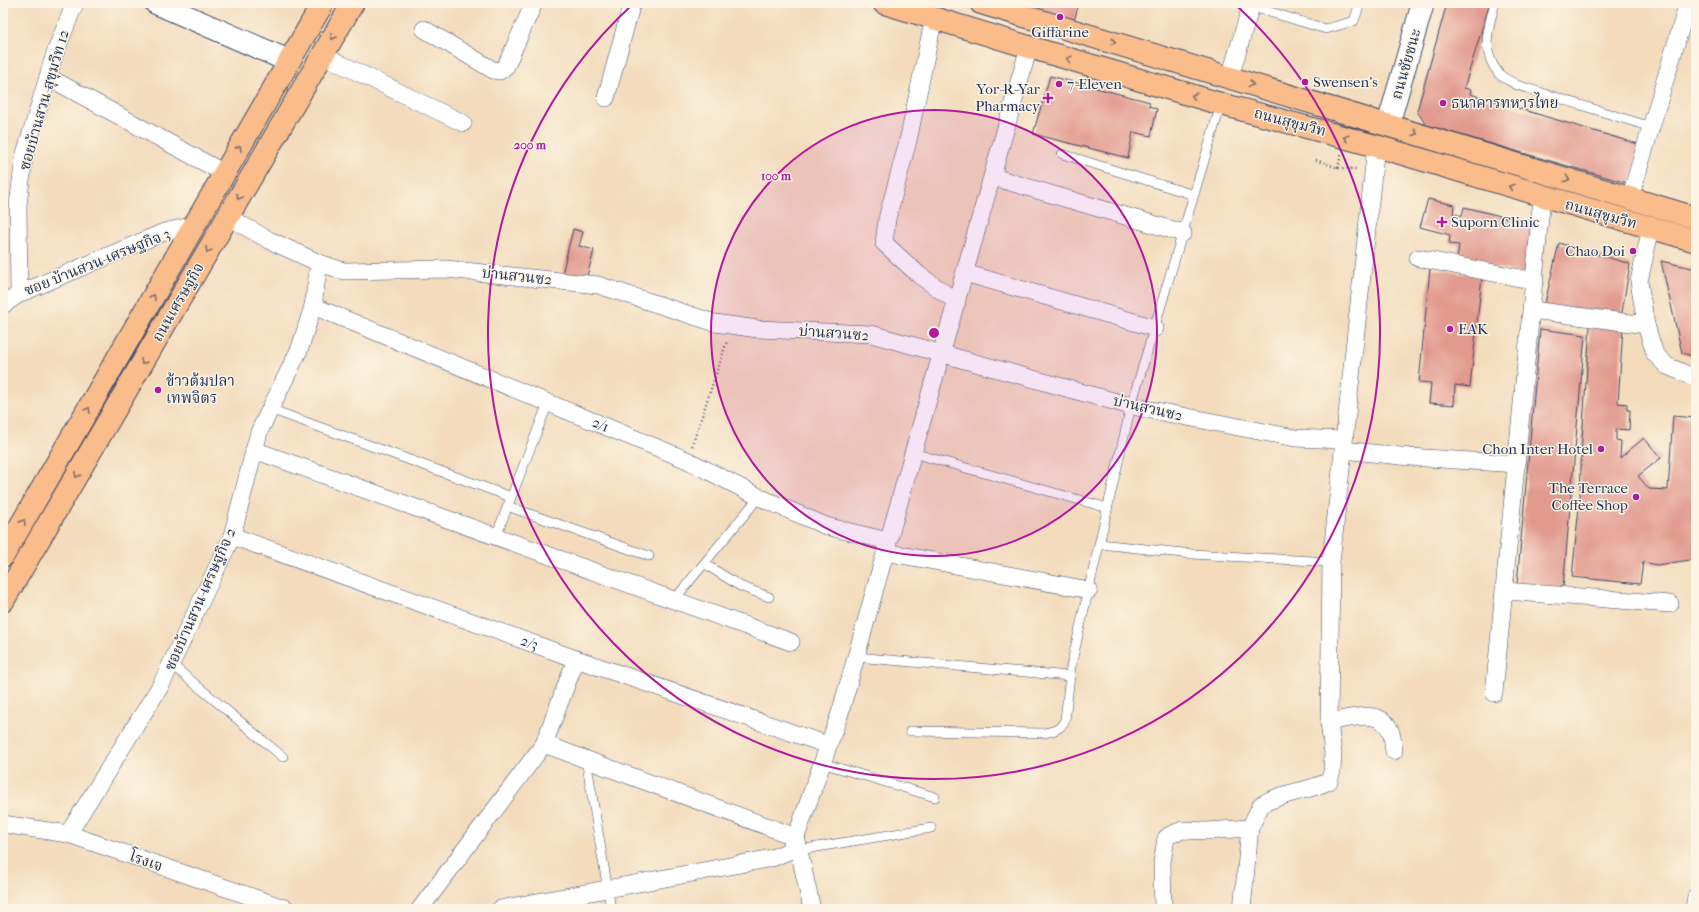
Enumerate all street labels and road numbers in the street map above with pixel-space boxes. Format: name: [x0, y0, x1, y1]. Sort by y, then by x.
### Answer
street label: ซอยบ้านสวน-สุขุมวิท 12: [15, 27, 75, 173]
street label: ถนนชัยชนะ: [1387, 27, 1425, 101]
street label: ถนนสุขุมวิท: [1251, 104, 1328, 142]
street label: ถนนสุขุมวิท: [1562, 195, 1639, 235]
street label: ซอย บ้านสวน-เศรษฐกิจ 3: [21, 224, 173, 300]
street label: ถนนเศรษฐกิจ: [148, 259, 208, 345]
street label: บ่านสวนซ2: [481, 263, 553, 289]
street label: บ่านสวนซ2: [798, 322, 870, 344]
street label: บ่านสวนซ2: [1112, 391, 1185, 425]
street label: 2/1: [589, 413, 612, 436]
street label: ซอยบ้านสวน-เศรษฐกิจ 2: [160, 525, 240, 673]
street label: 2/3: [518, 631, 541, 654]
street label: โรงเจ: [126, 845, 166, 875]

